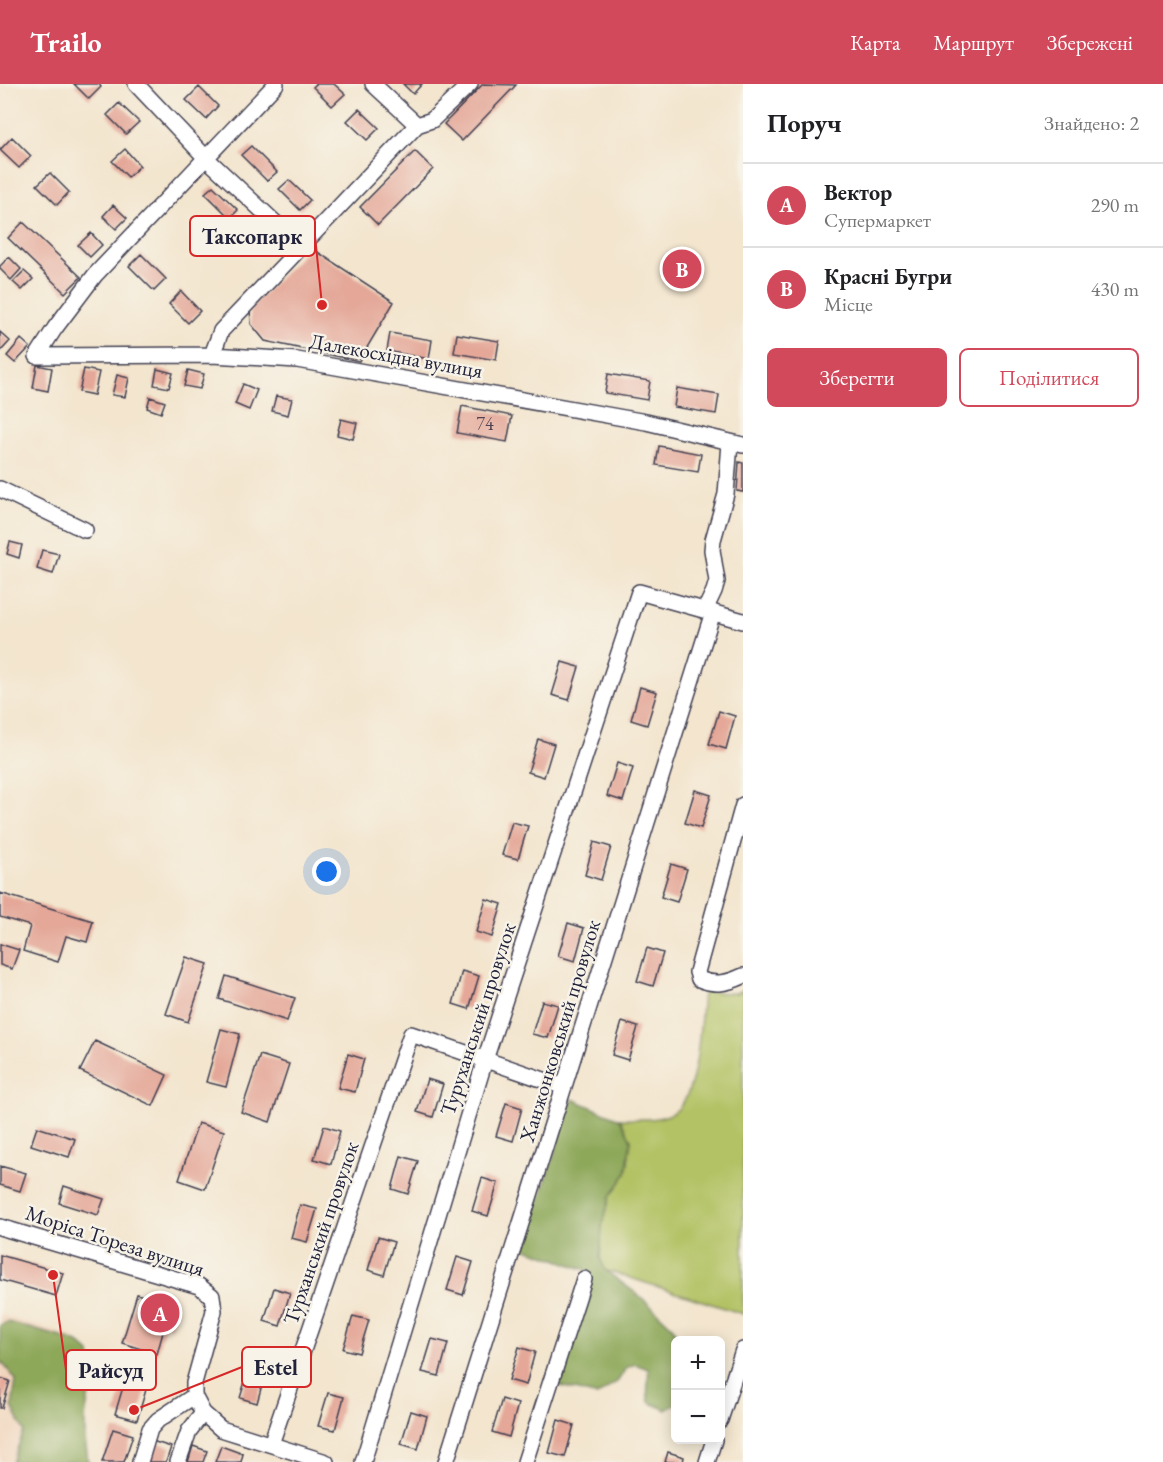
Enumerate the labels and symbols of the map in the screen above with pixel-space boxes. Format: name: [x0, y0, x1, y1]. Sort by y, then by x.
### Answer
callout: Таксопарк: [190, 216, 315, 256]
text: Таксопарк: [202, 222, 303, 251]
pin: B: [662, 246, 702, 291]
street label: Далекосхідна вулиця: [307, 327, 485, 384]
house number: 74: [476, 412, 494, 435]
your location: [312, 857, 341, 886]
street label: Ханжонковський провулок: [513, 916, 606, 1146]
street label: Туруханський провулок: [434, 919, 521, 1119]
street label: Турханський провулок: [277, 1138, 365, 1328]
street label: Моріса Тореза вулиця: [22, 1199, 208, 1282]
pin: A: [140, 1290, 180, 1336]
callout: Estel: [242, 1347, 311, 1387]
callout: Райсуд: [66, 1350, 156, 1390]
text: Estel: [254, 1353, 298, 1382]
text: Райсуд: [78, 1356, 144, 1385]

